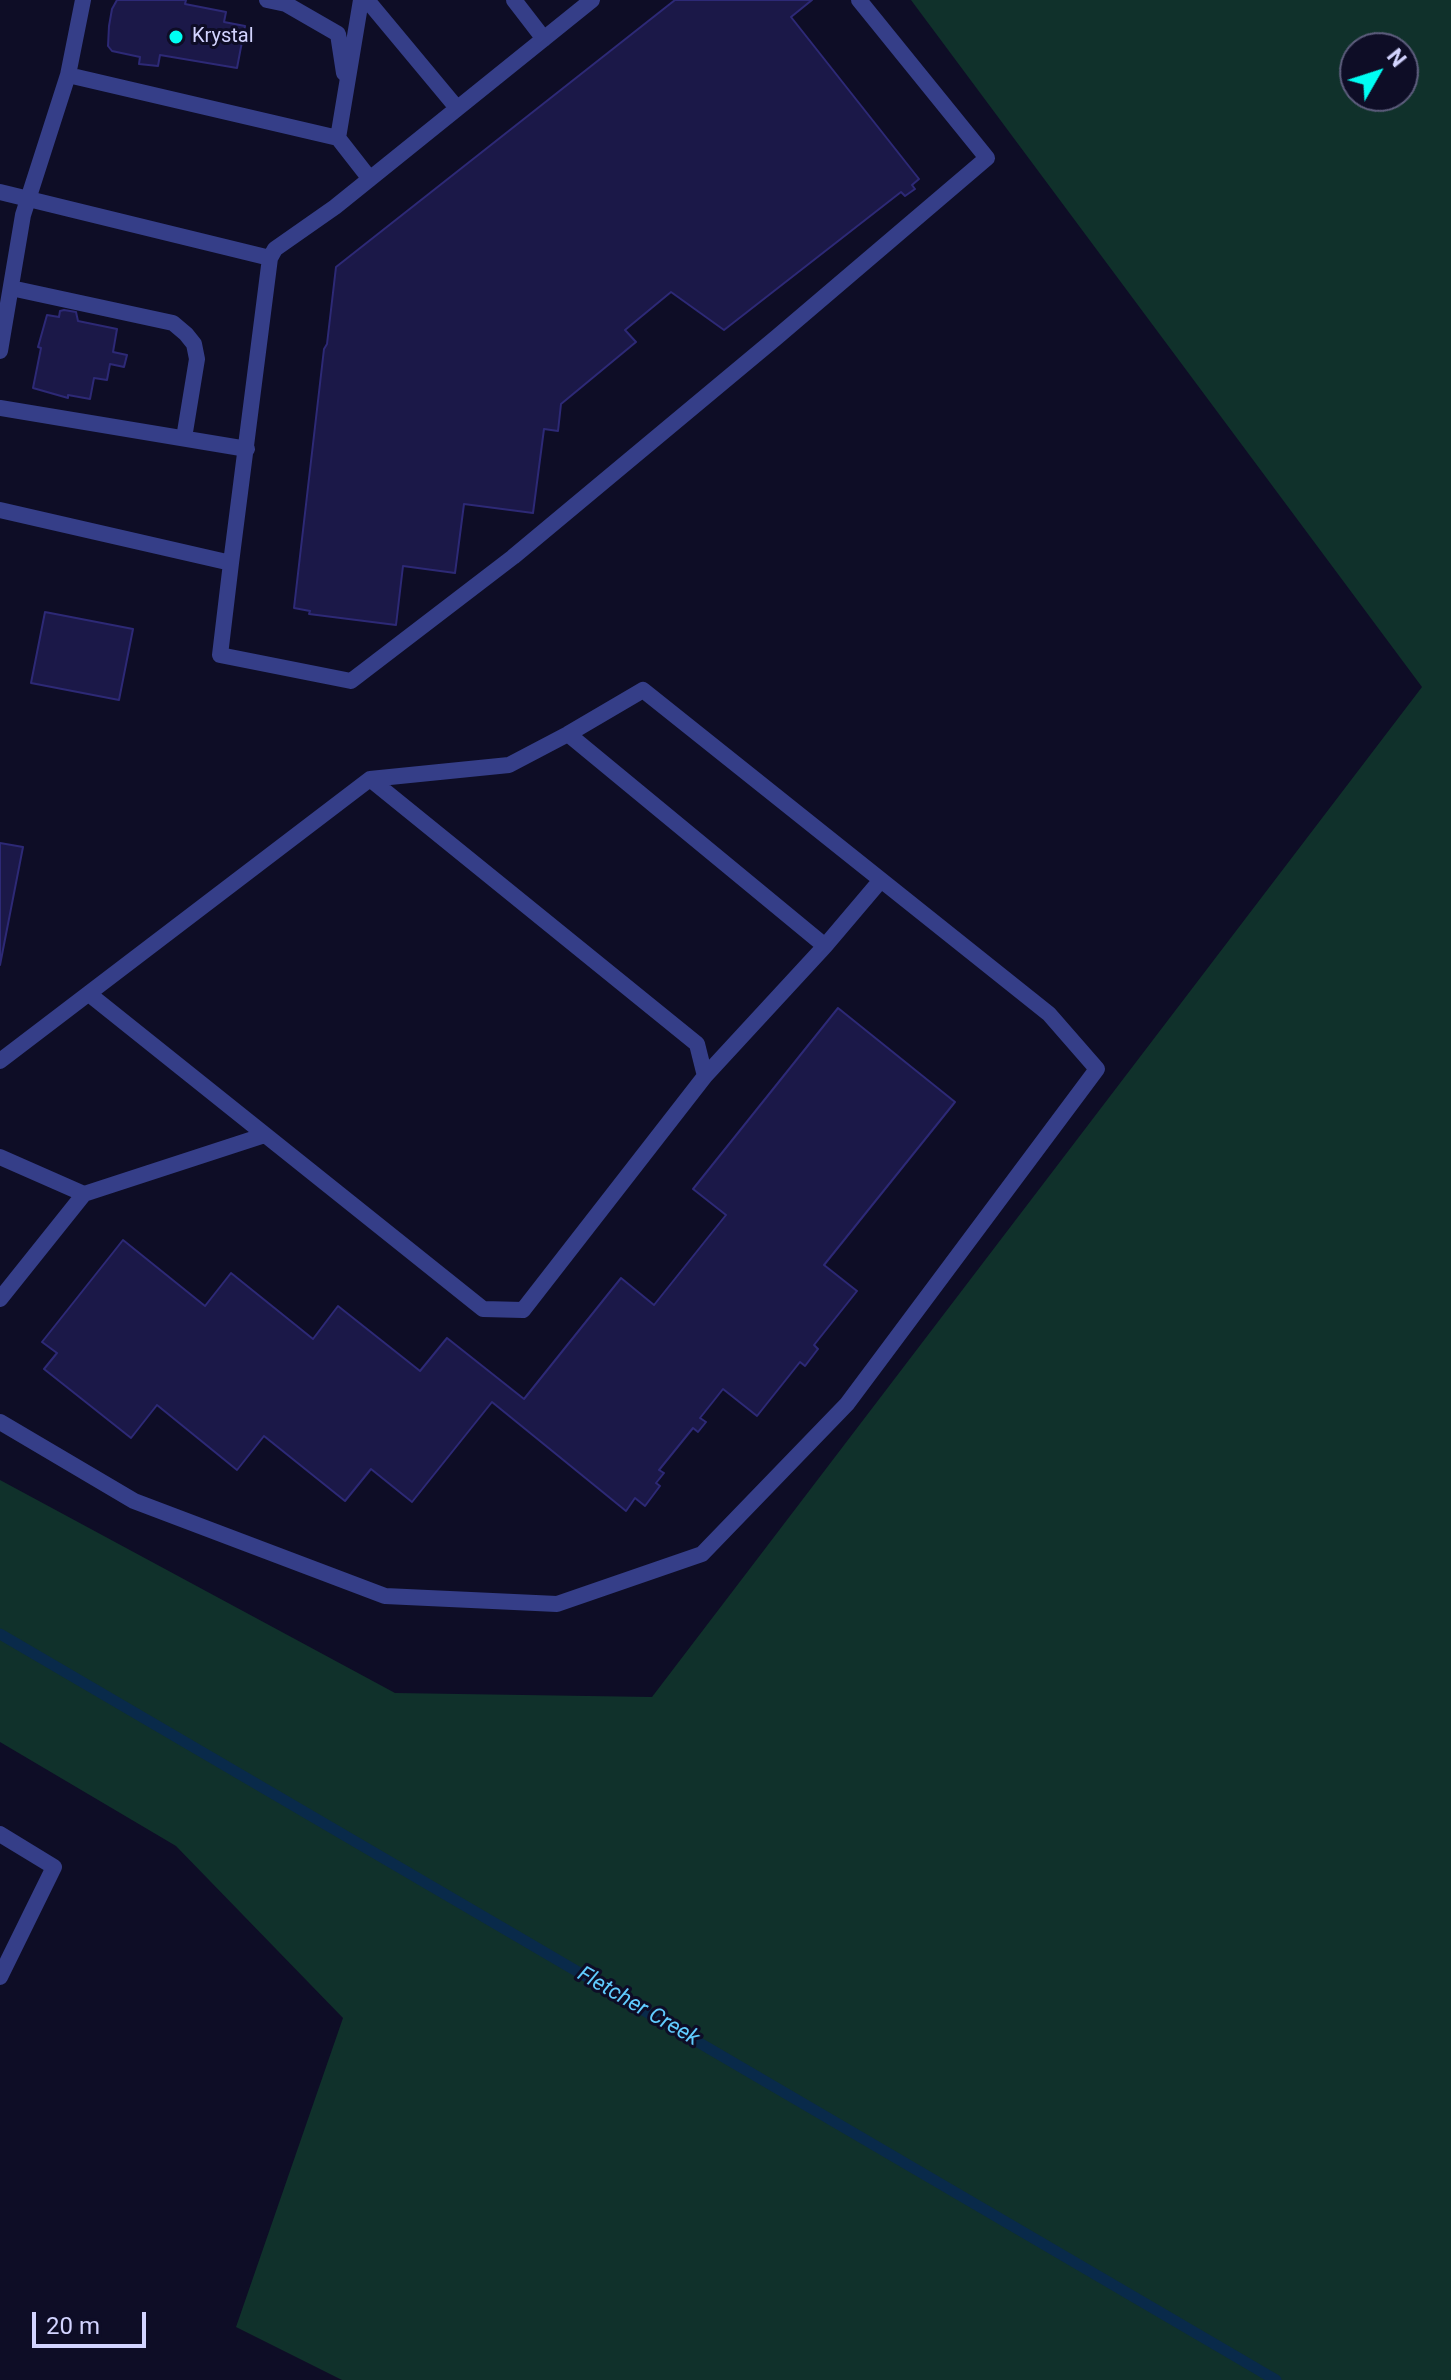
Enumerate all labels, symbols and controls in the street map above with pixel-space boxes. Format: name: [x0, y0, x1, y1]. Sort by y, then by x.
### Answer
place label: Krystal: [192, 25, 254, 49]
marker: Krystal: [167, 28, 185, 46]
north arrow: [1339, 32, 1419, 112]
text: N: [1382, 44, 1411, 72]
water label: Fletcher Creek: [572, 1961, 704, 2053]
scale bar: [36, 2296, 150, 2346]
text: 20 m: [46, 2312, 100, 2340]

